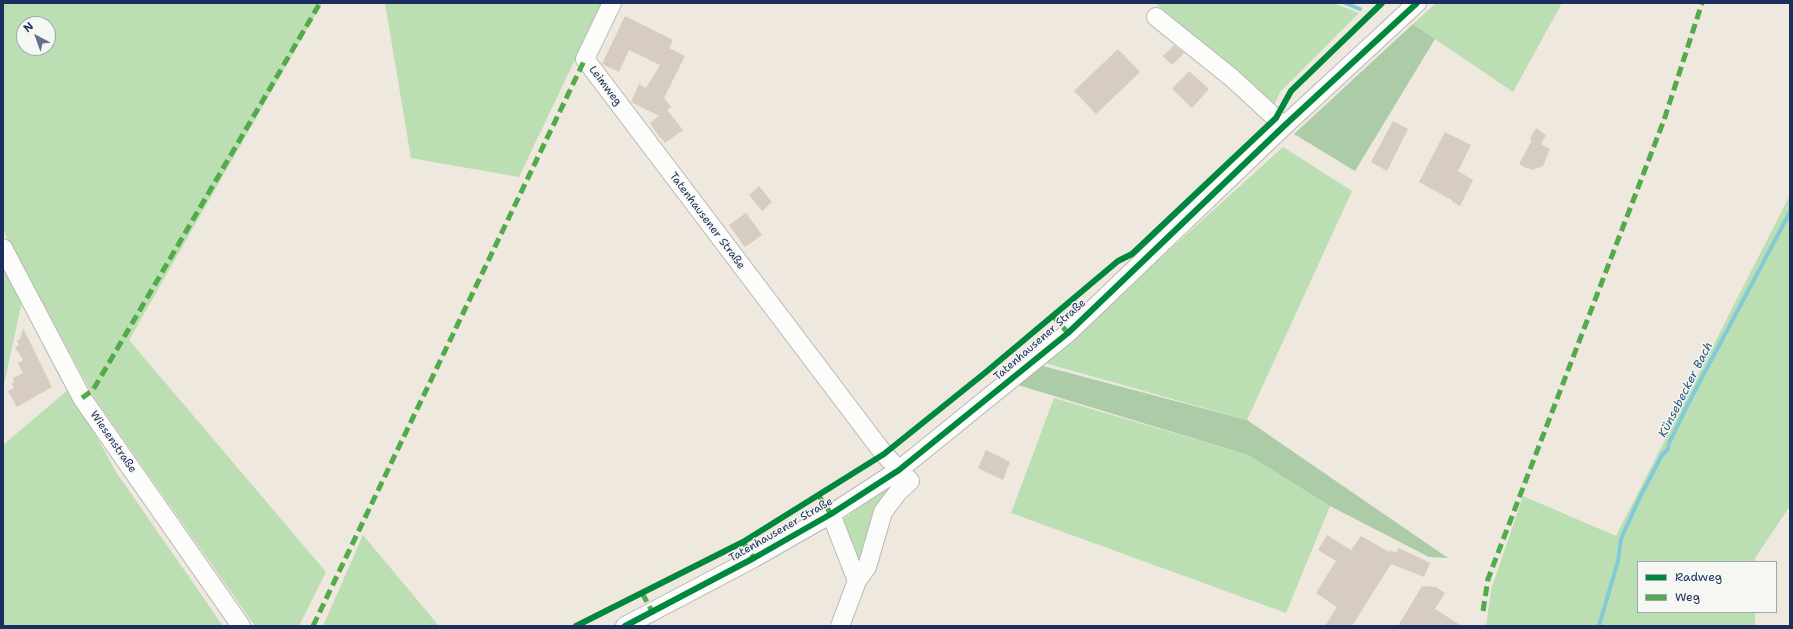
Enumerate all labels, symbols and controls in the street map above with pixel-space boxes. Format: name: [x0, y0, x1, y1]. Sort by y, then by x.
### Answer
north arrow: [16, 16, 56, 56]
text: N: [20, 19, 37, 36]
street label: Leimweg: [586, 63, 624, 109]
street label: Tatenhausener Straße: [666, 170, 748, 272]
street label: Tatenhausener Straße: [991, 296, 1089, 384]
water label: Künsebecker Bach: [1656, 340, 1716, 440]
street label: Wiesenstraße: [87, 409, 139, 475]
street label: Tatenhausener Straße: [727, 495, 835, 565]
legend: [1637, 561, 1777, 613]
text: Radweg: [1675, 569, 1722, 585]
text: Weg: [1675, 589, 1700, 605]

